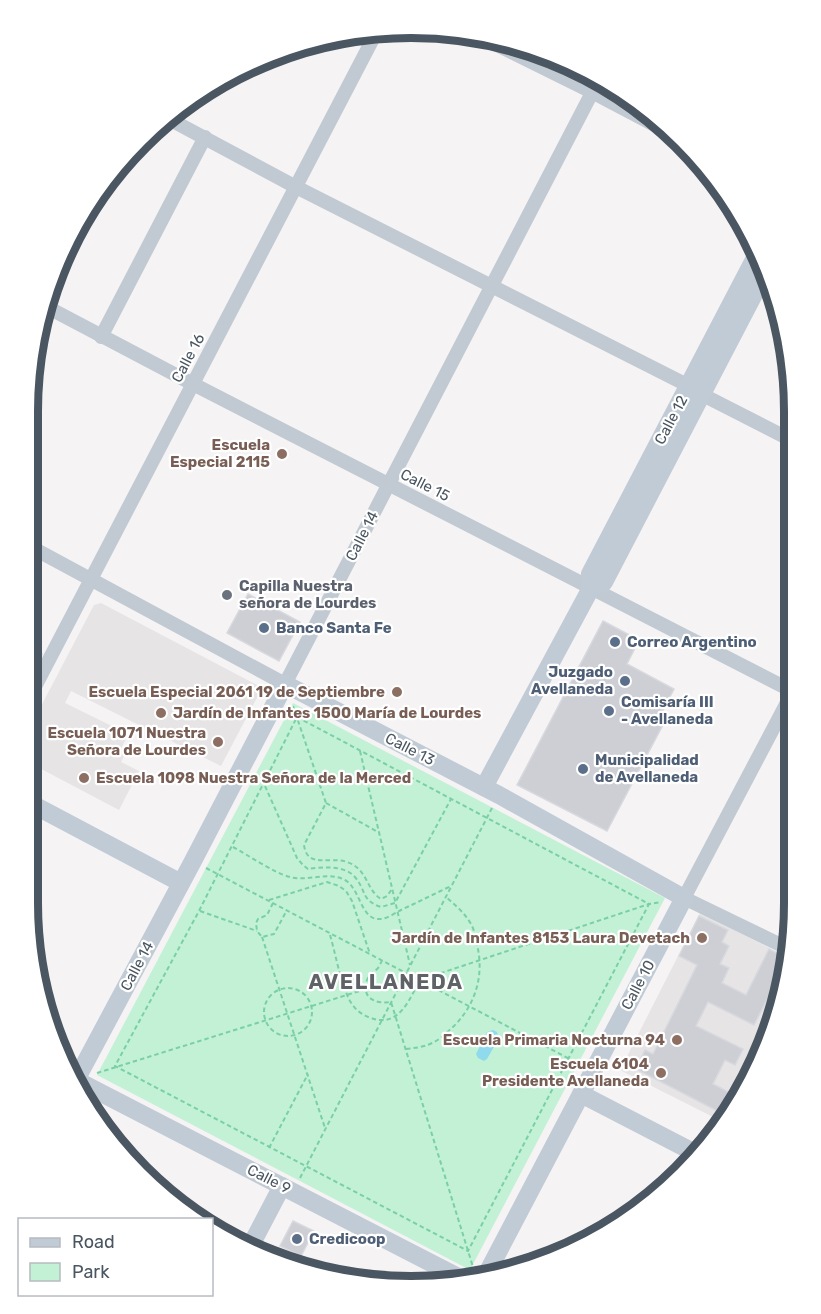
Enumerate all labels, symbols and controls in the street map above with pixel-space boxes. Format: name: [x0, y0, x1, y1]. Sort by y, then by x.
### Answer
street label: Calle 16: [168, 330, 208, 386]
street label: Calle 12: [651, 392, 691, 448]
place label: Escuela Especial 2115: [170, 436, 270, 471]
marker: Escuela Especial 2115: [275, 447, 289, 461]
street label: Calle 15: [397, 465, 453, 505]
street label: Calle 14: [342, 508, 382, 564]
place label: Capilla Nuestra señora de Lourdes: [239, 577, 376, 612]
marker: Capilla Nuestra señora de Lourdes: [220, 588, 234, 602]
place label: Banco Santa Fe: [276, 619, 392, 637]
marker: Banco Santa Fe: [257, 621, 271, 635]
place label: Correo Argentino: [627, 633, 757, 651]
marker: Correo Argentino: [608, 635, 622, 649]
place label: Juzgado Avellaneda: [531, 663, 613, 698]
marker: Juzgado Avellaneda: [618, 674, 632, 688]
place label: Escuela Especial 2061 19 de Septiembre: [88, 683, 385, 701]
marker: Escuela Especial 2061 19 de Septiembre: [390, 685, 404, 699]
place label: Comisaría III - Avellaneda: [621, 693, 714, 728]
place label: Jardín de Infantes 1500 María de Lourdes: [173, 704, 481, 722]
marker: Comisaría III - Avellaneda: [602, 704, 616, 718]
marker: Jardín de Infantes 1500 María de Lourdes: [154, 706, 168, 720]
place label: Escuela 1071 Nuestra Señora de Lourdes: [47, 724, 206, 759]
street label: Calle 13: [382, 729, 438, 769]
marker: Escuela 1071 Nuestra Señora de Lourdes: [211, 735, 225, 749]
place label: Municipalidad de Avellaneda: [595, 751, 699, 786]
marker: Municipalidad de Avellaneda: [576, 762, 590, 776]
place label: Escuela 1098 Nuestra Señora de la Merced: [96, 769, 411, 787]
marker: Escuela 1098 Nuestra Señora de la Merced: [77, 771, 91, 785]
place label: Jardín de Infantes 8153 Laura Devetach: [392, 929, 690, 947]
marker: Jardín de Infantes 8153 Laura Devetach: [695, 931, 709, 945]
street label: Calle 14: [117, 938, 157, 994]
street label: Calle 10: [617, 957, 659, 1013]
district label: AVELLANEDA: [308, 969, 464, 994]
place label: Escuela Primaria Nocturna 94: [443, 1031, 665, 1049]
marker: Escuela Primaria Nocturna 94: [670, 1033, 684, 1047]
place label: Escuela 6104 Presidente Avellaneda: [482, 1055, 649, 1090]
marker: Escuela 6104 Presidente Avellaneda: [654, 1066, 668, 1080]
street label: Calle 9: [244, 1160, 294, 1198]
legend: [18, 1218, 213, 1296]
place label: Credicoop: [309, 1230, 386, 1248]
text: Road: [72, 1231, 115, 1253]
marker: Credicoop: [290, 1232, 304, 1246]
text: Park: [72, 1261, 110, 1283]

